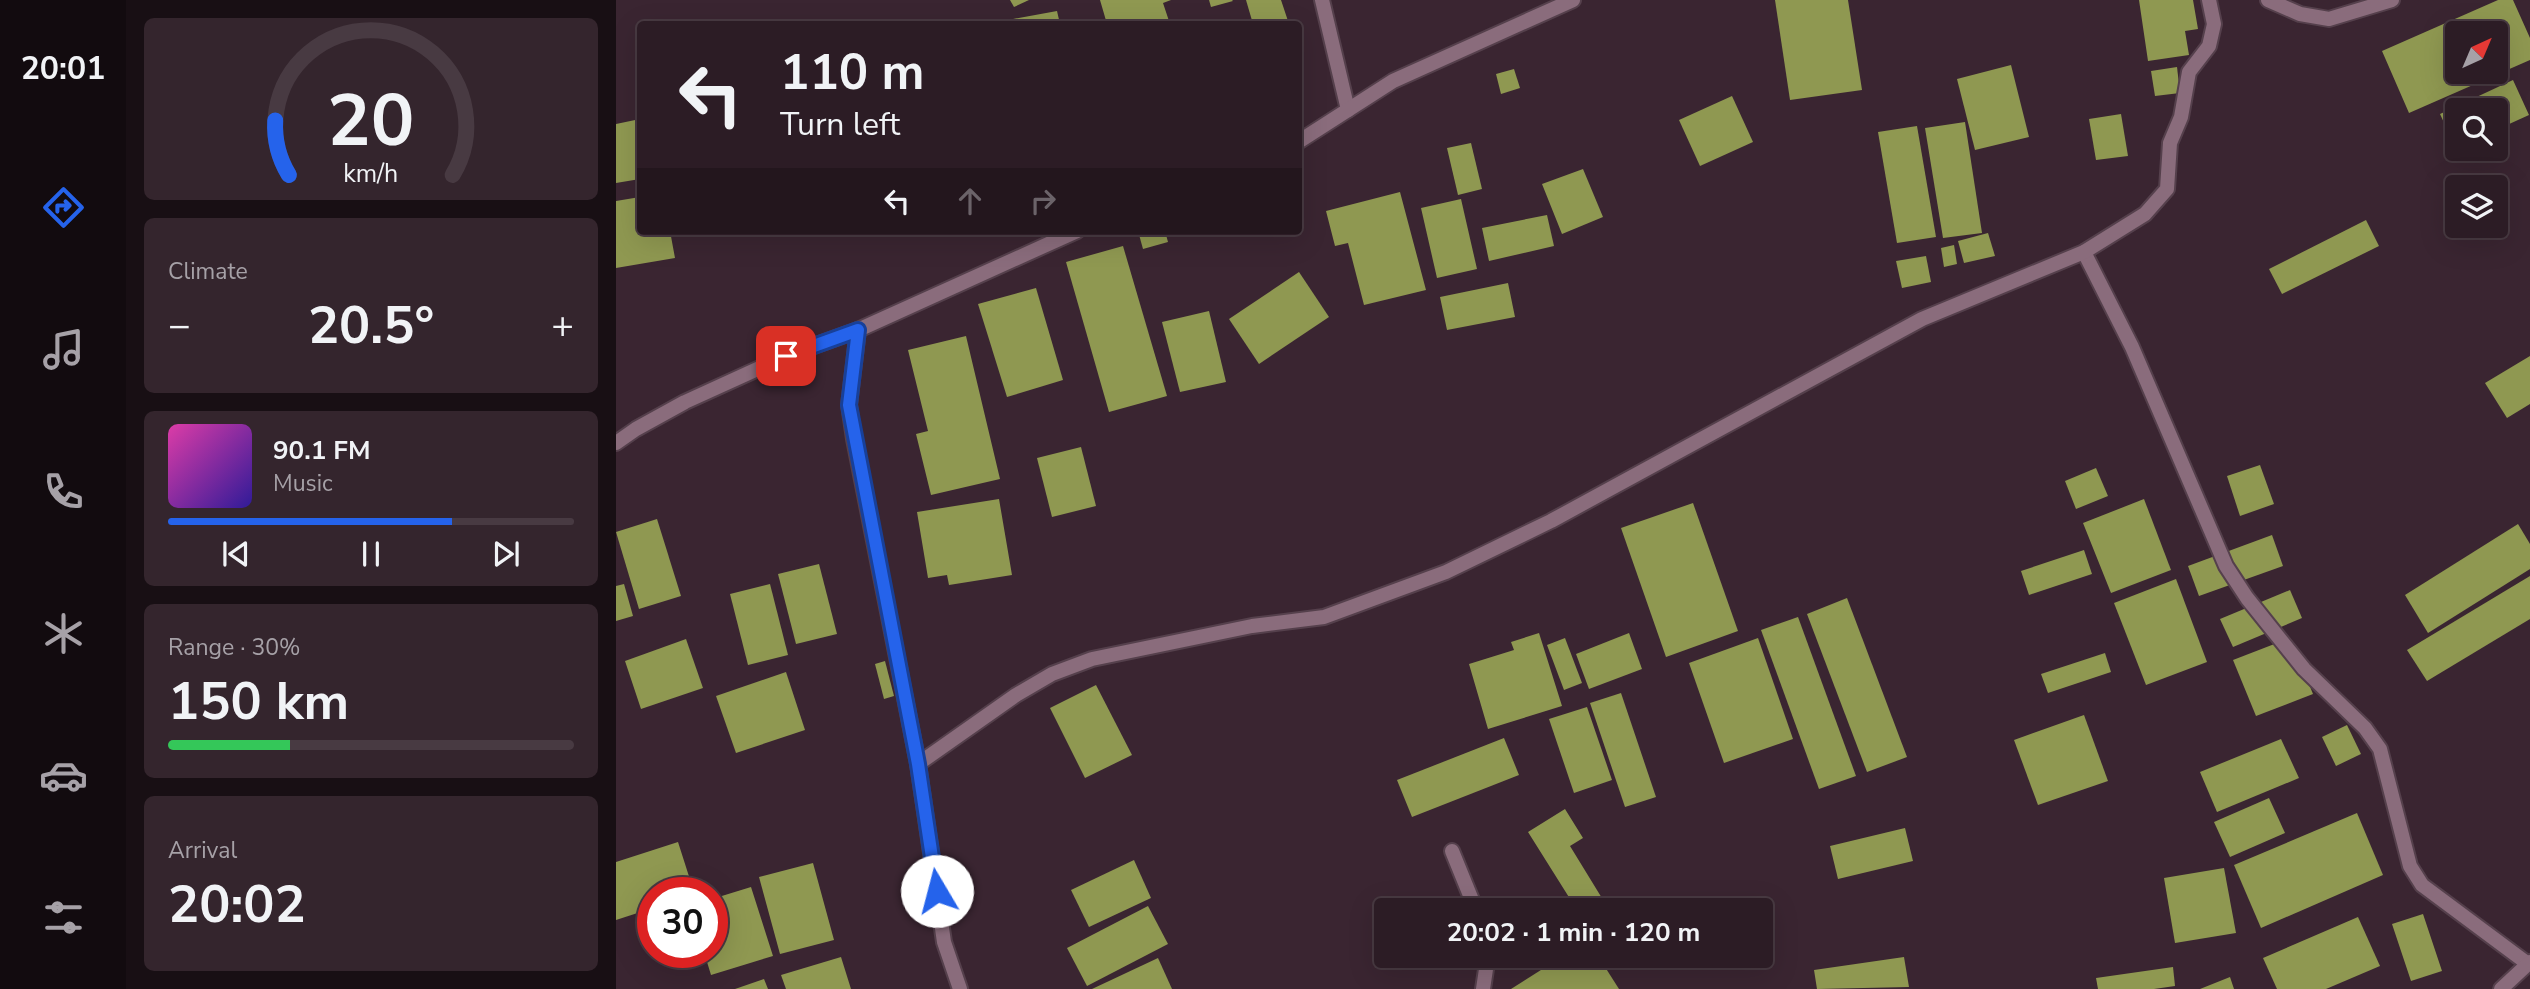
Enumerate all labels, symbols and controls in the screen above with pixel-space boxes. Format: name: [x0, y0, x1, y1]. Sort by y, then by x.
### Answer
north arrow: [2445, 21, 2508, 84]
map controls: [2445, 21, 2508, 238]
text: 110 m: [780, 39, 924, 106]
text: 20:01: [21, 47, 105, 90]
icon: left: [665, 49, 756, 140]
text: 20: [327, 71, 415, 171]
button: search: [2445, 98, 2508, 161]
text: Turn left: [780, 103, 900, 146]
text: km/h: [343, 157, 399, 191]
button: layers: [2445, 175, 2508, 238]
icon: left: [878, 182, 916, 220]
icon: ahead: [951, 182, 989, 220]
icon: right: [1024, 182, 1062, 220]
icon: directions: [39, 183, 88, 232]
text: Climate: [168, 256, 248, 287]
text: 20.5°: [308, 290, 434, 361]
text: −: [168, 300, 191, 351]
text: +: [551, 300, 574, 351]
icon: music: [39, 325, 88, 374]
pin: [756, 326, 816, 386]
icon: arrive: [767, 337, 805, 375]
text: 90.1 FM: [273, 433, 370, 468]
icon: phone: [39, 467, 88, 516]
text: Music: [273, 468, 333, 499]
icon: previous: [217, 535, 255, 573]
icon: pause: [352, 535, 390, 573]
icon: next: [487, 535, 525, 573]
icon: climate: [39, 609, 88, 658]
text: Range · 30%: [168, 632, 300, 663]
text: 150 km: [168, 666, 349, 737]
icon: car: [39, 751, 88, 800]
text: Arrival: [168, 835, 237, 866]
position arrow: [900, 854, 974, 928]
text: 20:02: [168, 869, 306, 940]
speed limit sign: 30: [637, 877, 728, 968]
icon: filters: [39, 893, 88, 942]
text: 20:02 · 1 min · 120 m: [1447, 915, 1700, 950]

